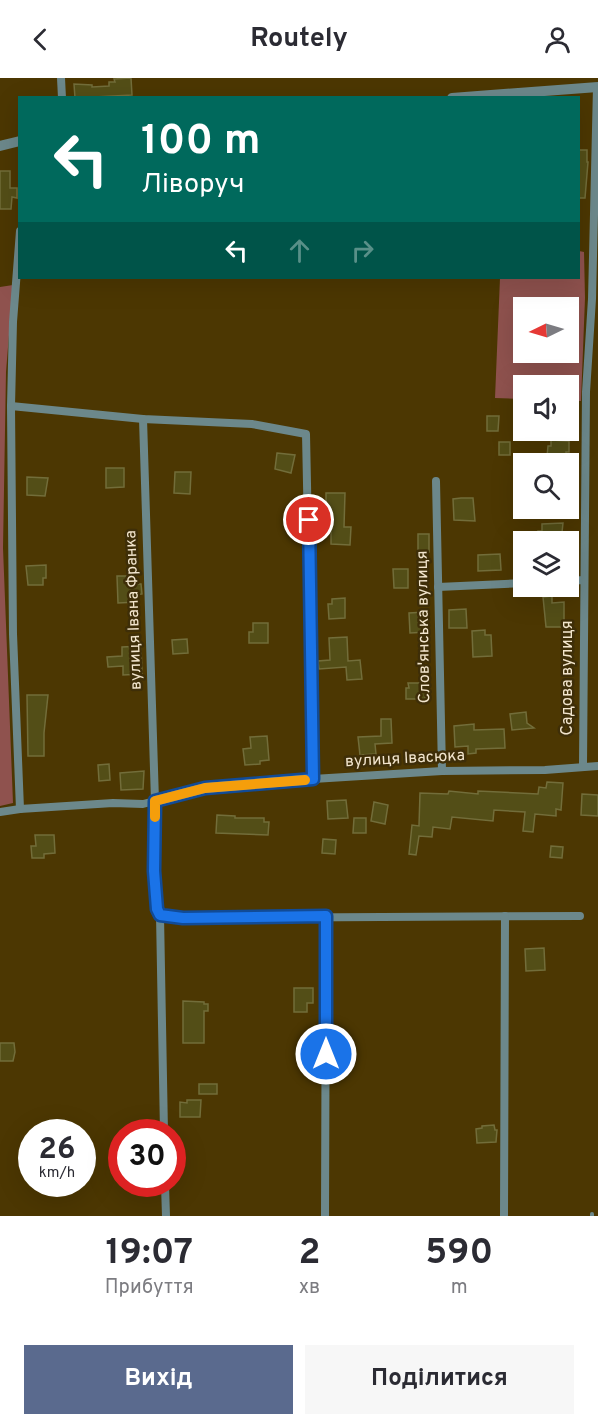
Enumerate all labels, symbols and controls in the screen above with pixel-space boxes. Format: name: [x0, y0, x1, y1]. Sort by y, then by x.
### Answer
text: Routely: [250, 22, 348, 56]
icon: back: [24, 23, 57, 56]
icon: person: [541, 23, 574, 56]
text: 100 m: [141, 116, 260, 169]
icon: left: [42, 120, 120, 198]
text: Ліворуч: [141, 168, 245, 202]
icon: left: [220, 234, 253, 267]
icon: ahead: [283, 234, 316, 267]
icon: right: [346, 234, 379, 267]
north arrow: [513, 297, 579, 363]
map controls: [513, 297, 579, 597]
button: sound: [513, 375, 579, 441]
button: search: [513, 453, 579, 519]
pin: [283, 494, 334, 545]
icon: arrive: [292, 503, 325, 536]
street label: вулиця Івана Франка: [121, 530, 147, 690]
button: layers: [513, 531, 579, 597]
street label: Слов'янська вулиця: [413, 550, 435, 704]
street label: Садова вулиця: [558, 621, 578, 735]
street label: вулиця Івасюка: [345, 746, 465, 772]
position arrow: [294, 1022, 358, 1086]
speed limit sign: 30: [108, 1119, 186, 1197]
text: 26: [39, 1132, 75, 1169]
text: km/h: [39, 1164, 75, 1183]
text: 19:07: [105, 1231, 193, 1277]
text: 2: [298, 1231, 320, 1277]
text: 590: [425, 1231, 493, 1277]
text: Прибуття: [105, 1275, 194, 1301]
text: хв: [299, 1275, 320, 1301]
text: m: [451, 1275, 468, 1301]
button: Вихід: [24, 1345, 293, 1414]
button: Поділитися: [305, 1345, 574, 1414]

